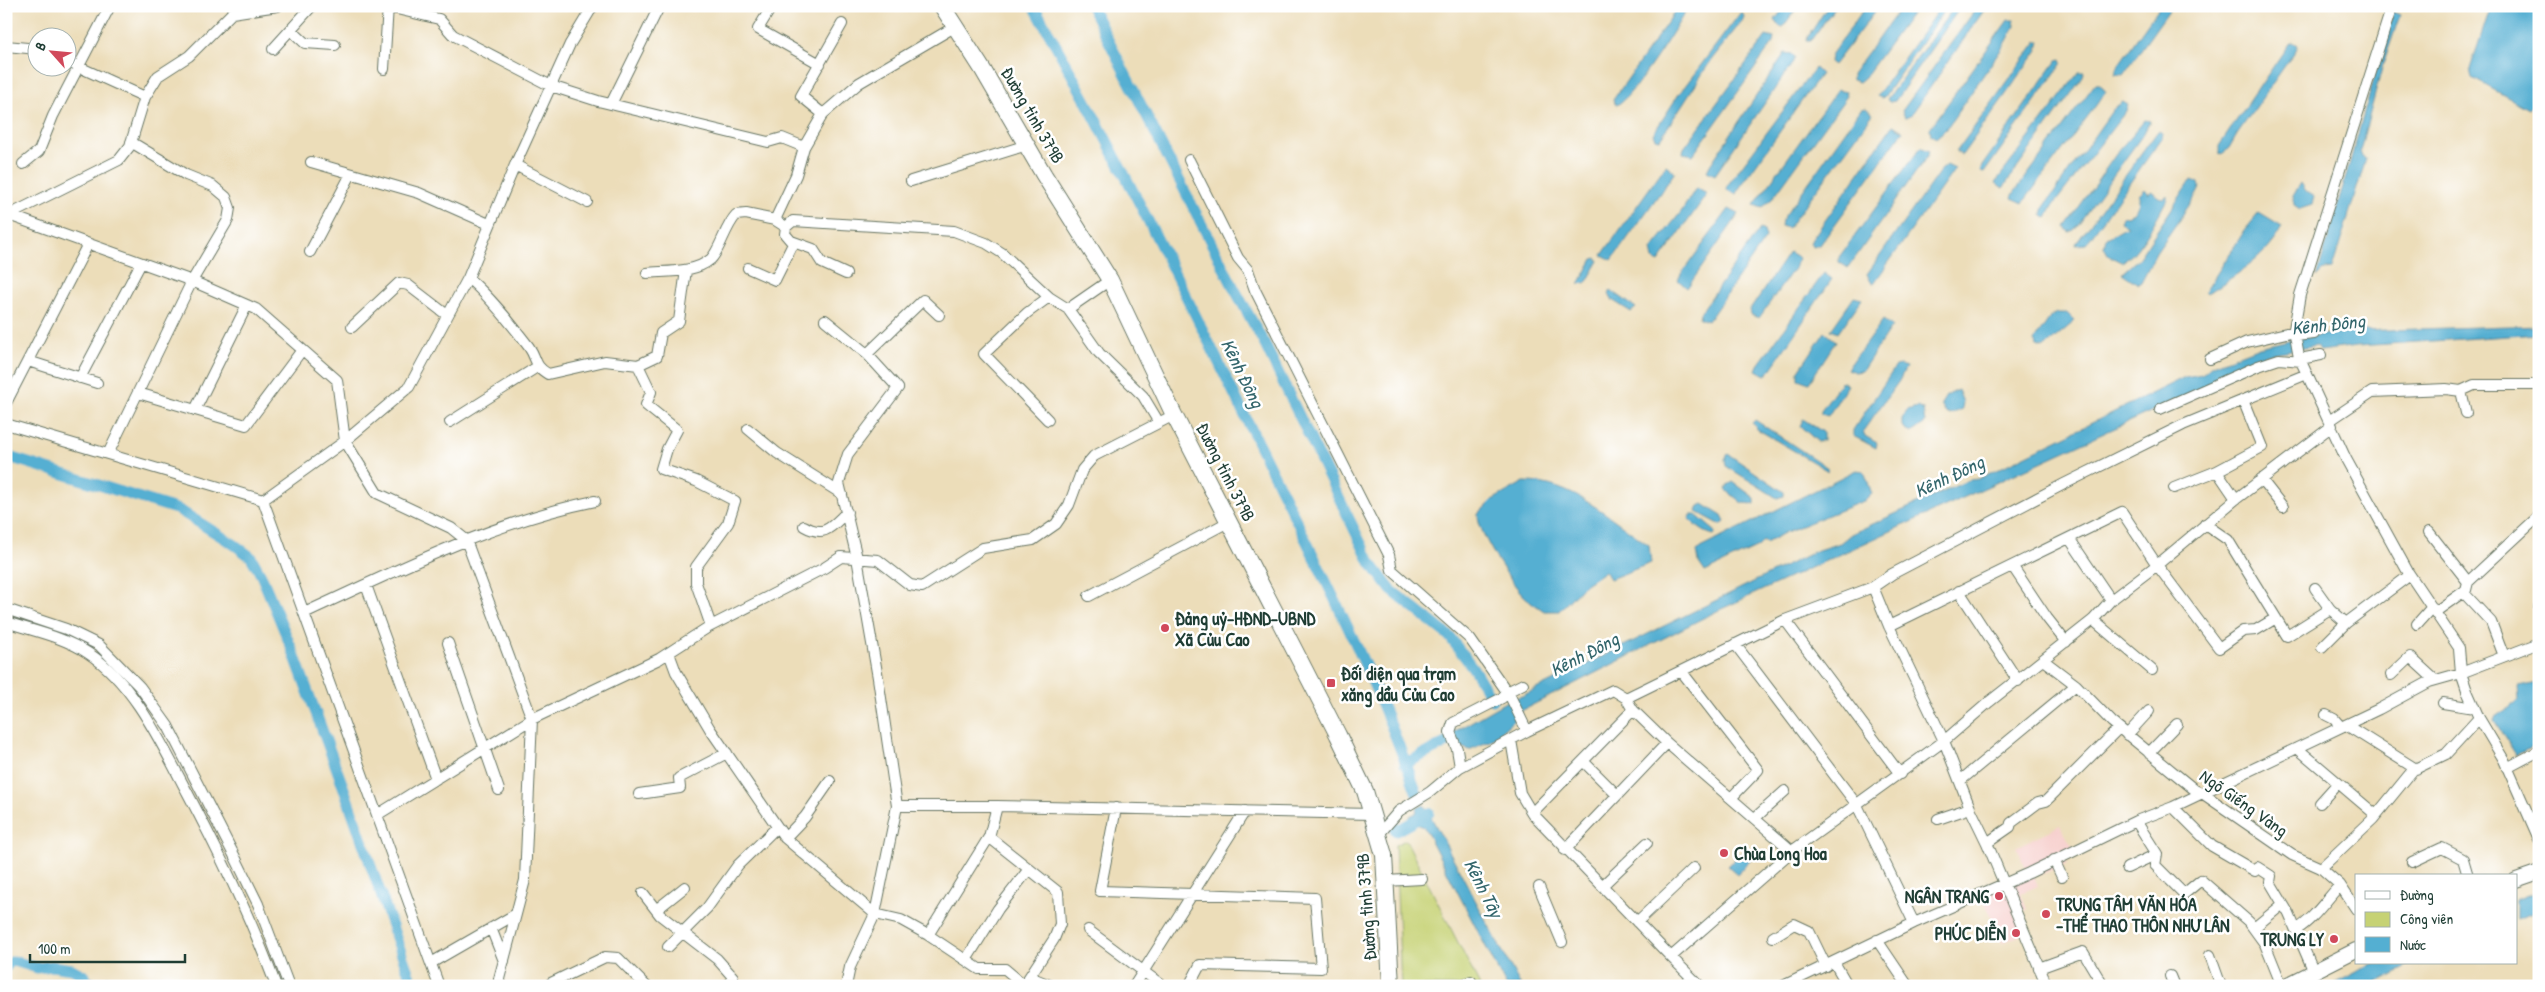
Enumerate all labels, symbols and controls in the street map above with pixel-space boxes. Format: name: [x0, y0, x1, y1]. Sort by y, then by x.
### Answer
north arrow: [28, 28, 78, 78]
text: B: [30, 38, 50, 53]
street label: Đường tỉnh 379B: [995, 62, 1071, 168]
water label: Kênh Đông: [2290, 307, 2367, 341]
water label: Kênh Đông: [1215, 334, 1271, 413]
street label: Đường tỉnh 379B: [1190, 418, 1262, 526]
water label: Kênh Đông: [1910, 448, 1989, 503]
place label: Đảng uỷ-HĐND-UBND Xã Củu Cao: [1175, 606, 1316, 652]
marker: Đảng uỷ-HĐND-UBND Xã Củu Cao: [1159, 622, 1171, 634]
water label: Kênh Đông: [1545, 625, 1624, 682]
place label: Đối diện qua trạm xăng dầu Cửu Cao: [1341, 661, 1456, 708]
marker: Đối diện qua trạm xăng dầu Cửu Cao: [1325, 677, 1337, 689]
street label: Ngõ Giếng Vàng: [2195, 763, 2293, 843]
place label: Chùa Long Hoa: [1734, 841, 1828, 867]
marker: Chùa Long Hoa: [1718, 847, 1730, 859]
street label: Đường tỉnh 379B: [1350, 853, 1382, 961]
water label: Kênh Tây: [1458, 854, 1511, 924]
legend: [2355, 874, 2518, 964]
place label: NGÂN TRANG: [1905, 884, 1989, 909]
text: Đường: [2400, 884, 2434, 905]
marker: NGÂN TRANG: [1993, 890, 2005, 902]
place label: TRUNG TÂM VĂN HÓA -THỂ THAO THÔN NHƯ LÂN: [2055, 892, 2230, 938]
marker: TRUNG TÂM VĂN HÓA -THỂ THAO THÔN NHƯ LÂN: [2040, 908, 2052, 920]
text: Công viên: [2400, 908, 2454, 929]
place label: PHÚC DIỄN: [1935, 920, 2006, 946]
marker: PHÚC DIỄN: [2010, 927, 2022, 939]
place label: TRUNG LY: [2259, 927, 2325, 952]
scale bar: [30, 932, 185, 964]
marker: TRUNG LY: [2328, 933, 2340, 945]
text: Nước: [2400, 934, 2426, 955]
text: 100 m: [38, 938, 71, 959]

